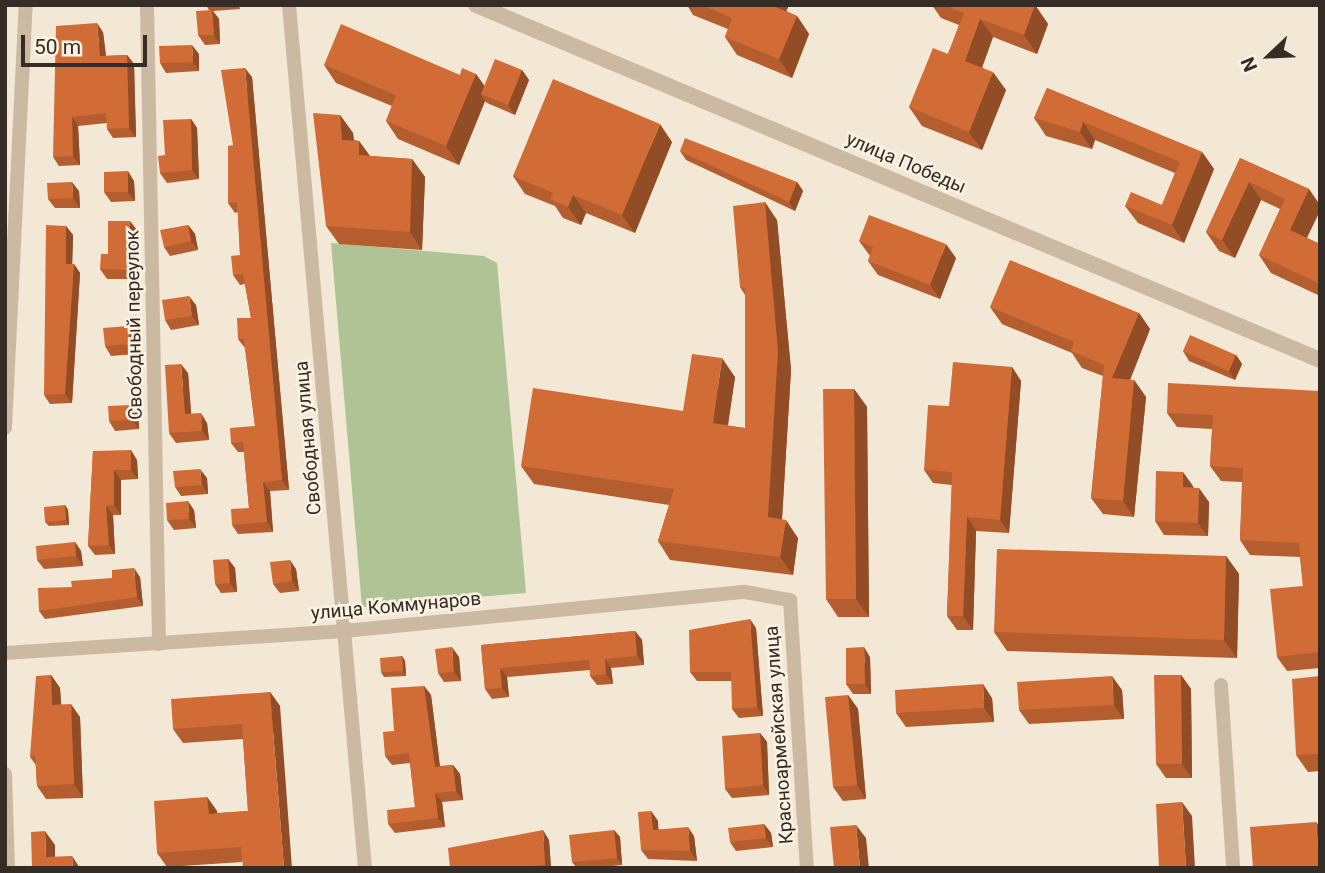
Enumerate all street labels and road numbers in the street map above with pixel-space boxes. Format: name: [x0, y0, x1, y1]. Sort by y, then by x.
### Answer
street label: улица Победы: [843, 127, 969, 199]
street label: Свободный переулок: [121, 230, 147, 420]
street label: Свободная улица: [290, 360, 326, 516]
street label: улица Коммунаров: [310, 587, 482, 625]
street label: Красноармейская улица: [760, 625, 798, 845]

